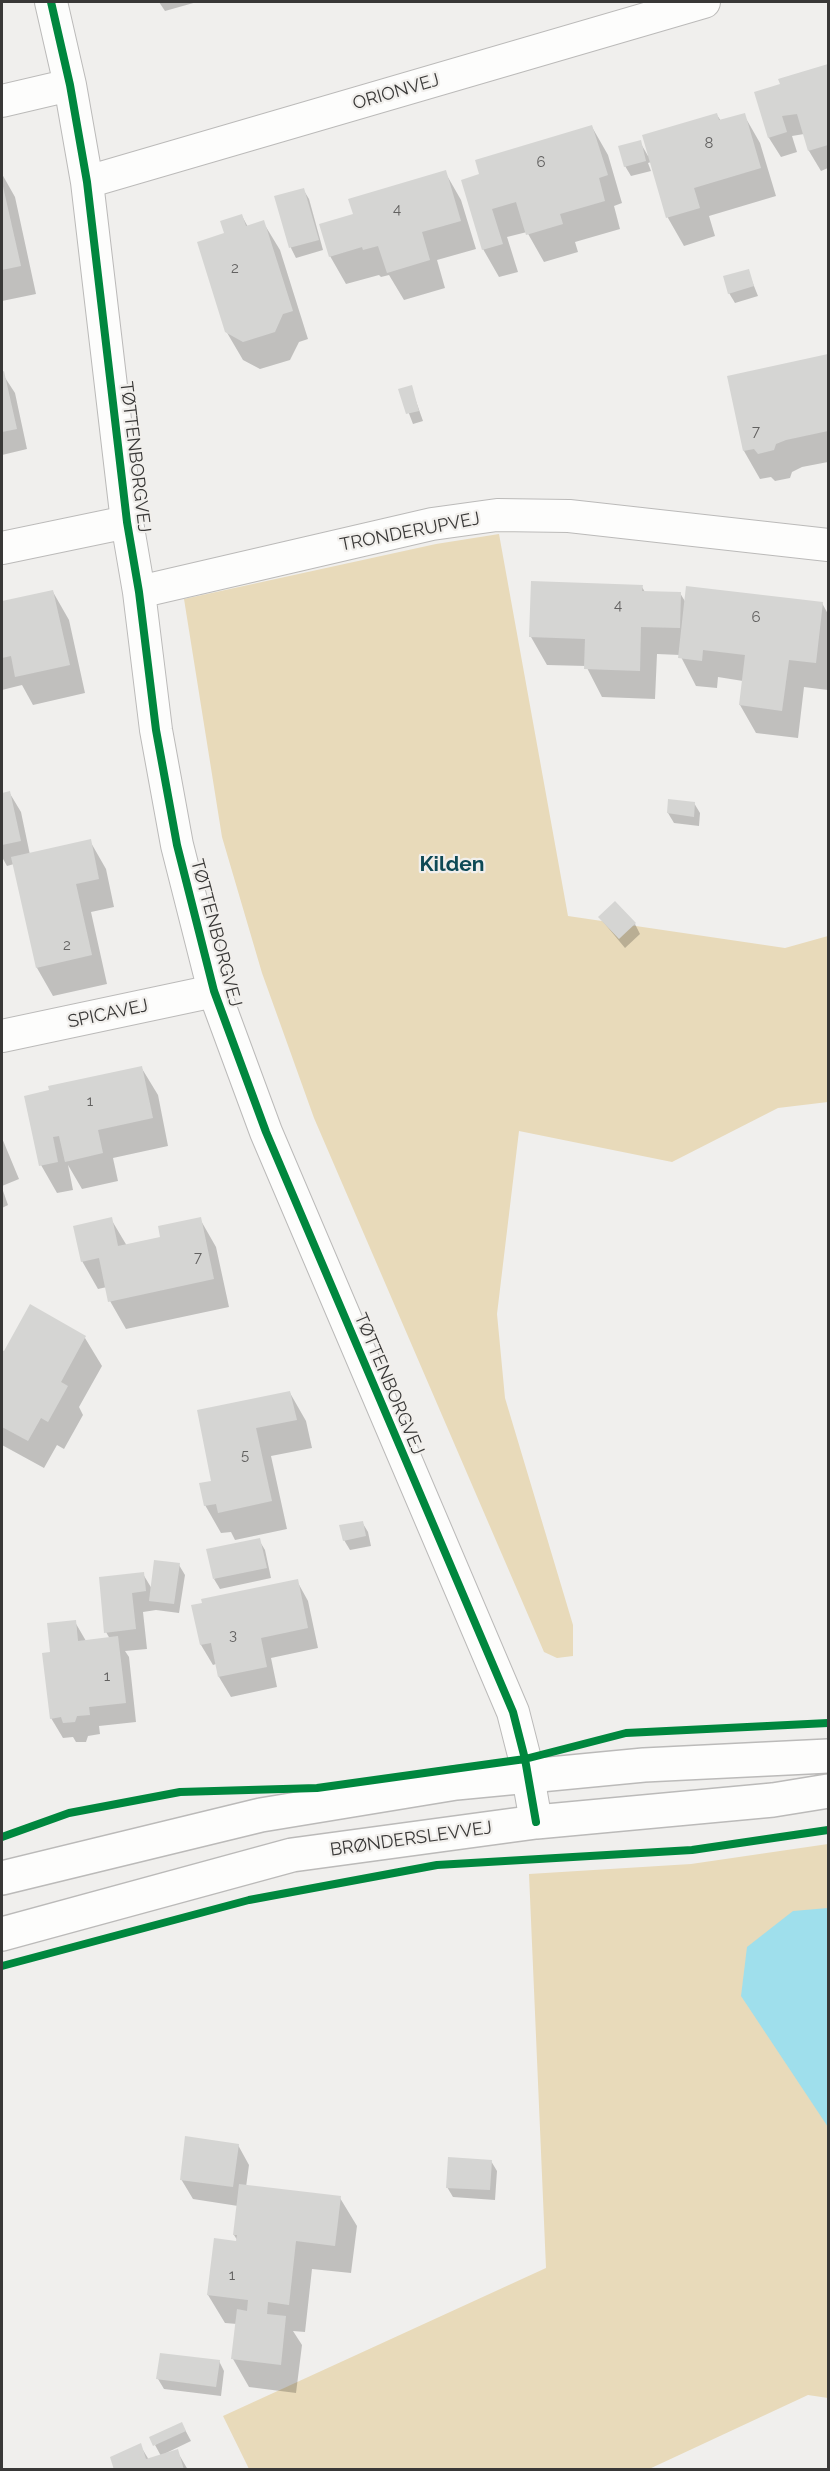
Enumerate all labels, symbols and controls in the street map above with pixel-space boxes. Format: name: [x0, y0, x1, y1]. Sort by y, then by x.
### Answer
street label: ORIONVEJ: [350, 69, 442, 115]
house number: 8: [705, 134, 713, 152]
house number: 6: [536, 153, 546, 171]
house number: 4: [393, 200, 401, 218]
house number: 2: [231, 259, 239, 277]
street label: TØTTENBORGVEJ: [115, 380, 155, 534]
house number: 7: [752, 422, 760, 440]
street label: TRONDERUPVEJ: [338, 508, 482, 556]
house number: 4: [614, 596, 622, 614]
house number: 6: [751, 608, 761, 626]
district label: Kilden: [420, 852, 484, 878]
street label: TØTTENBORGVEJ: [186, 857, 246, 1009]
house number: 2: [63, 936, 71, 954]
street label: SPICAVEJ: [66, 995, 150, 1033]
house number: 1: [87, 1092, 93, 1110]
house number: 7: [194, 1248, 202, 1266]
street label: TØTTENBORGVEJ: [349, 1310, 429, 1458]
house number: 5: [241, 1446, 249, 1464]
house number: 3: [229, 1626, 237, 1644]
house number: 1: [104, 1667, 110, 1685]
street label: BRØNDERSLEVVEJ: [329, 1817, 493, 1861]
house number: 1: [229, 2266, 235, 2284]

